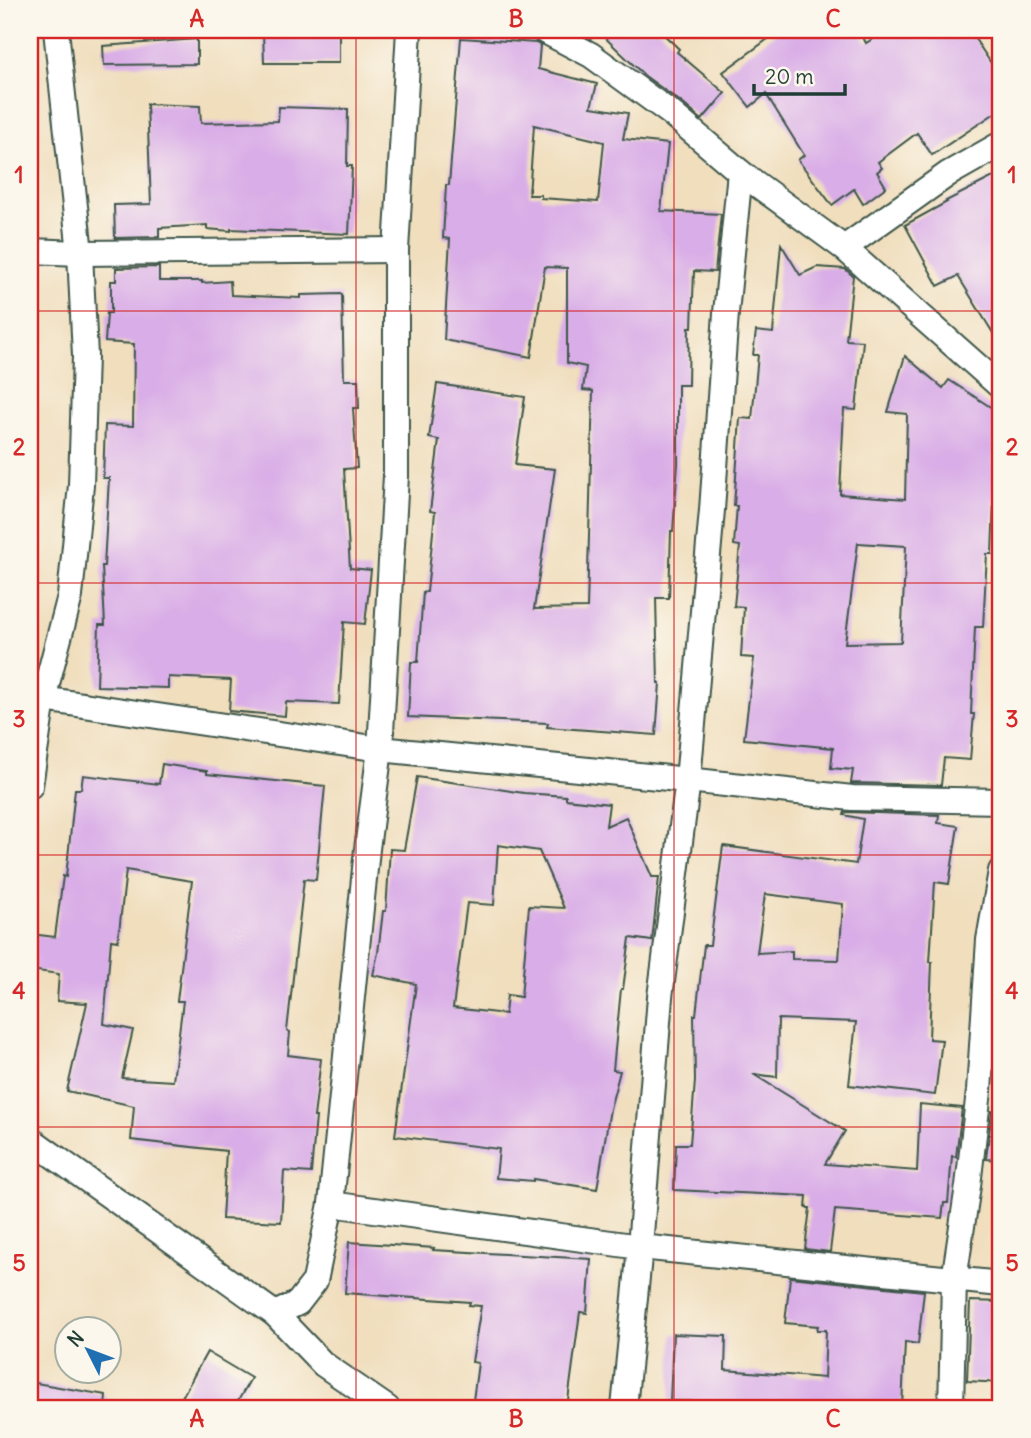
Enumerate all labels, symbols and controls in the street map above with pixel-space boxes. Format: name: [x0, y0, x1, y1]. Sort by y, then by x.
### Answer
text: A: [190, 4, 205, 33]
text: B: [508, 4, 524, 33]
text: C: [825, 4, 841, 33]
scale bar: [754, 52, 846, 96]
text: 20 m: [765, 63, 814, 90]
text: 1: [14, 160, 24, 189]
text: 1: [1007, 160, 1017, 189]
text: 2: [13, 432, 26, 461]
text: 2: [1006, 432, 1019, 461]
text: 3: [12, 704, 26, 733]
text: 3: [1005, 704, 1019, 733]
text: 4: [12, 976, 26, 1005]
text: 4: [1005, 976, 1019, 1005]
text: 5: [12, 1248, 26, 1277]
text: 5: [1005, 1248, 1019, 1277]
north arrow: [52, 1316, 122, 1386]
text: N: [62, 1326, 89, 1352]
text: A: [190, 1404, 205, 1433]
text: B: [508, 1404, 524, 1433]
text: C: [825, 1404, 841, 1433]

